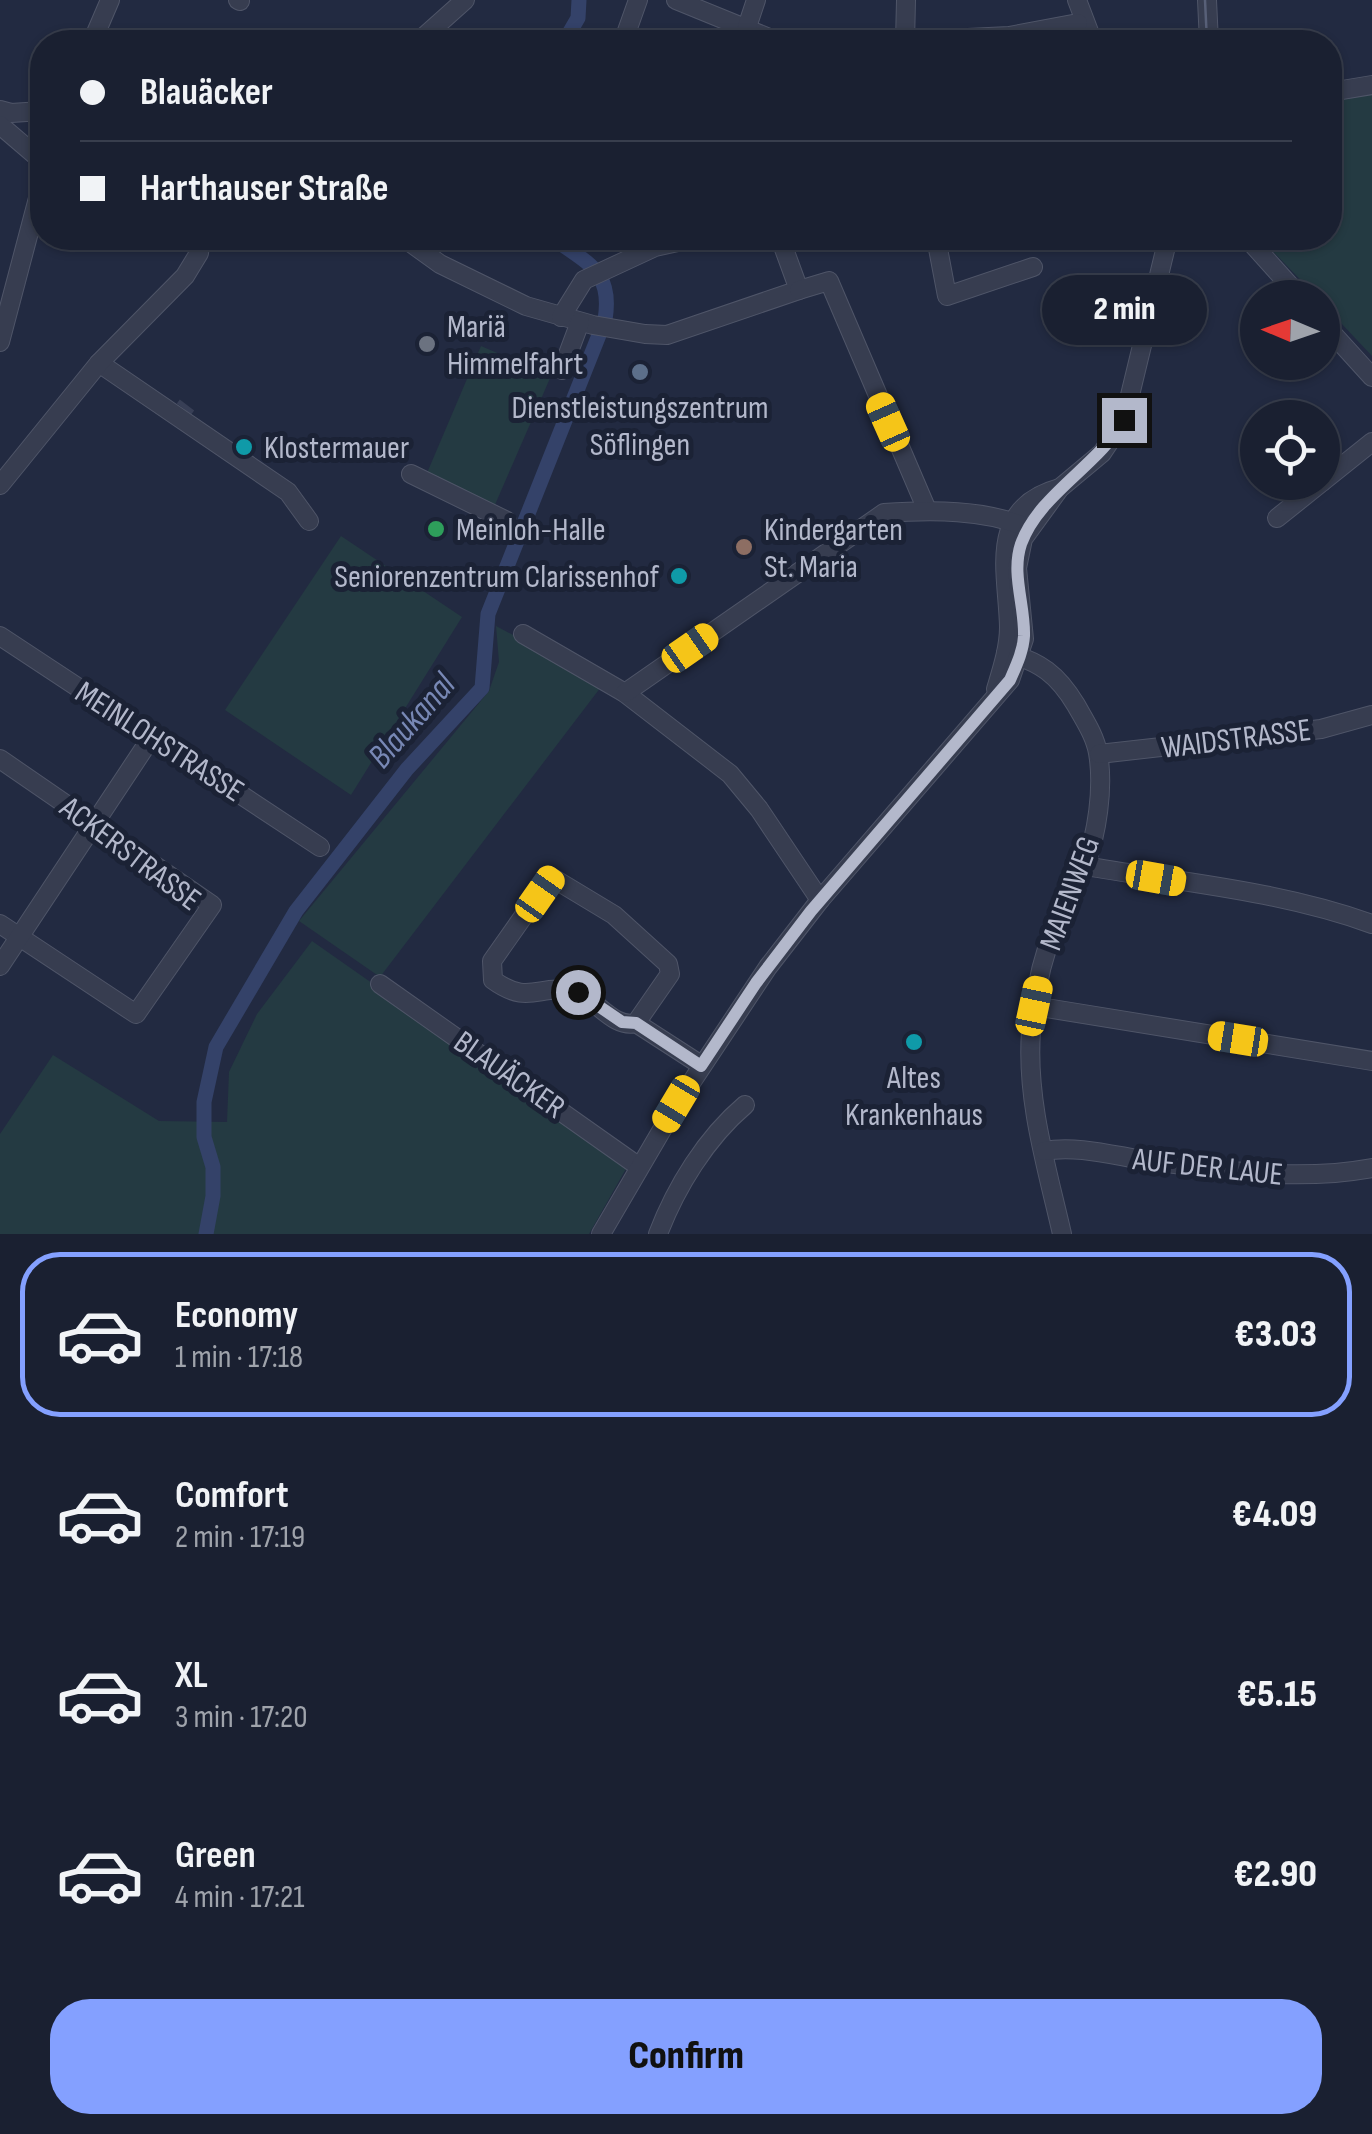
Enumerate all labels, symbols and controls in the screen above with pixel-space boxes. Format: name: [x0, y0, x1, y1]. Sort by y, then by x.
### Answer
text: Blauäcker: [140, 70, 273, 115]
text: Harthauser Straße: [140, 166, 388, 211]
callout: 2 min: [1042, 275, 1206, 345]
north arrow: [1240, 280, 1340, 380]
map controls: [1240, 280, 1340, 500]
text: 2 min: [1093, 290, 1156, 329]
place label: Mariä Himmelfahrt: [447, 308, 583, 384]
marker: Mariä Himmelfahrt: [416, 333, 438, 355]
marker: Dienstleistungszentrum Söflingen: [629, 361, 651, 383]
car: [862, 388, 914, 456]
place label: Dienstleistungszentrum Söflingen: [511, 389, 769, 465]
route end: [1102, 398, 1147, 443]
button: locate: [1240, 400, 1340, 500]
place label: Klostermauer: [264, 429, 409, 468]
marker: Klostermauer: [233, 436, 255, 458]
place label: Meinloh-Halle: [456, 511, 606, 550]
place label: Kindergarten St. Maria: [764, 511, 903, 587]
marker: Meinloh-Halle: [425, 518, 447, 540]
marker: Kindergarten St. Maria: [733, 536, 755, 558]
place label: Seniorenzentrum Clarissenhof: [334, 558, 660, 597]
marker: Seniorenzentrum Clarissenhof: [668, 565, 690, 587]
car: [657, 619, 723, 677]
water label: Blaukanal: [359, 663, 466, 777]
street label: MEINLOHSTRASSE: [68, 673, 251, 811]
street label: WAIDSTRASSE: [1159, 711, 1313, 768]
street label: ACKERSTRASSE: [51, 788, 208, 920]
street label: MAIENWEG: [1032, 831, 1109, 956]
car: [1124, 858, 1188, 898]
car: [511, 861, 569, 927]
route start: [556, 970, 601, 1015]
car: [1013, 974, 1055, 1038]
car: [1206, 1019, 1270, 1059]
street label: BLAUÄCKER: [446, 1023, 572, 1128]
marker: Altes Krankenhaus: [903, 1031, 925, 1053]
place label: Altes Krankenhaus: [845, 1059, 983, 1135]
car: [648, 1071, 704, 1137]
street label: AUF DER LAUE: [1130, 1140, 1285, 1195]
icon: car: [55, 1290, 145, 1380]
text: Economy: [175, 1293, 298, 1338]
text: €3.03: [1235, 1312, 1317, 1357]
text: 1 min · 17:18: [175, 1338, 303, 1377]
icon: car: [55, 1470, 145, 1560]
text: Comfort: [175, 1473, 289, 1518]
text: €4.09: [1232, 1492, 1317, 1537]
text: 2 min · 17:19: [175, 1518, 305, 1557]
icon: car: [55, 1650, 145, 1740]
text: XL: [175, 1653, 208, 1698]
text: €5.15: [1237, 1672, 1317, 1717]
text: 3 min · 17:20: [175, 1698, 307, 1737]
icon: car: [55, 1830, 145, 1920]
text: Green: [175, 1833, 256, 1878]
text: €2.90: [1234, 1852, 1317, 1897]
text: 4 min · 17:21: [175, 1878, 304, 1917]
button: Confirm: [50, 1999, 1322, 2114]

